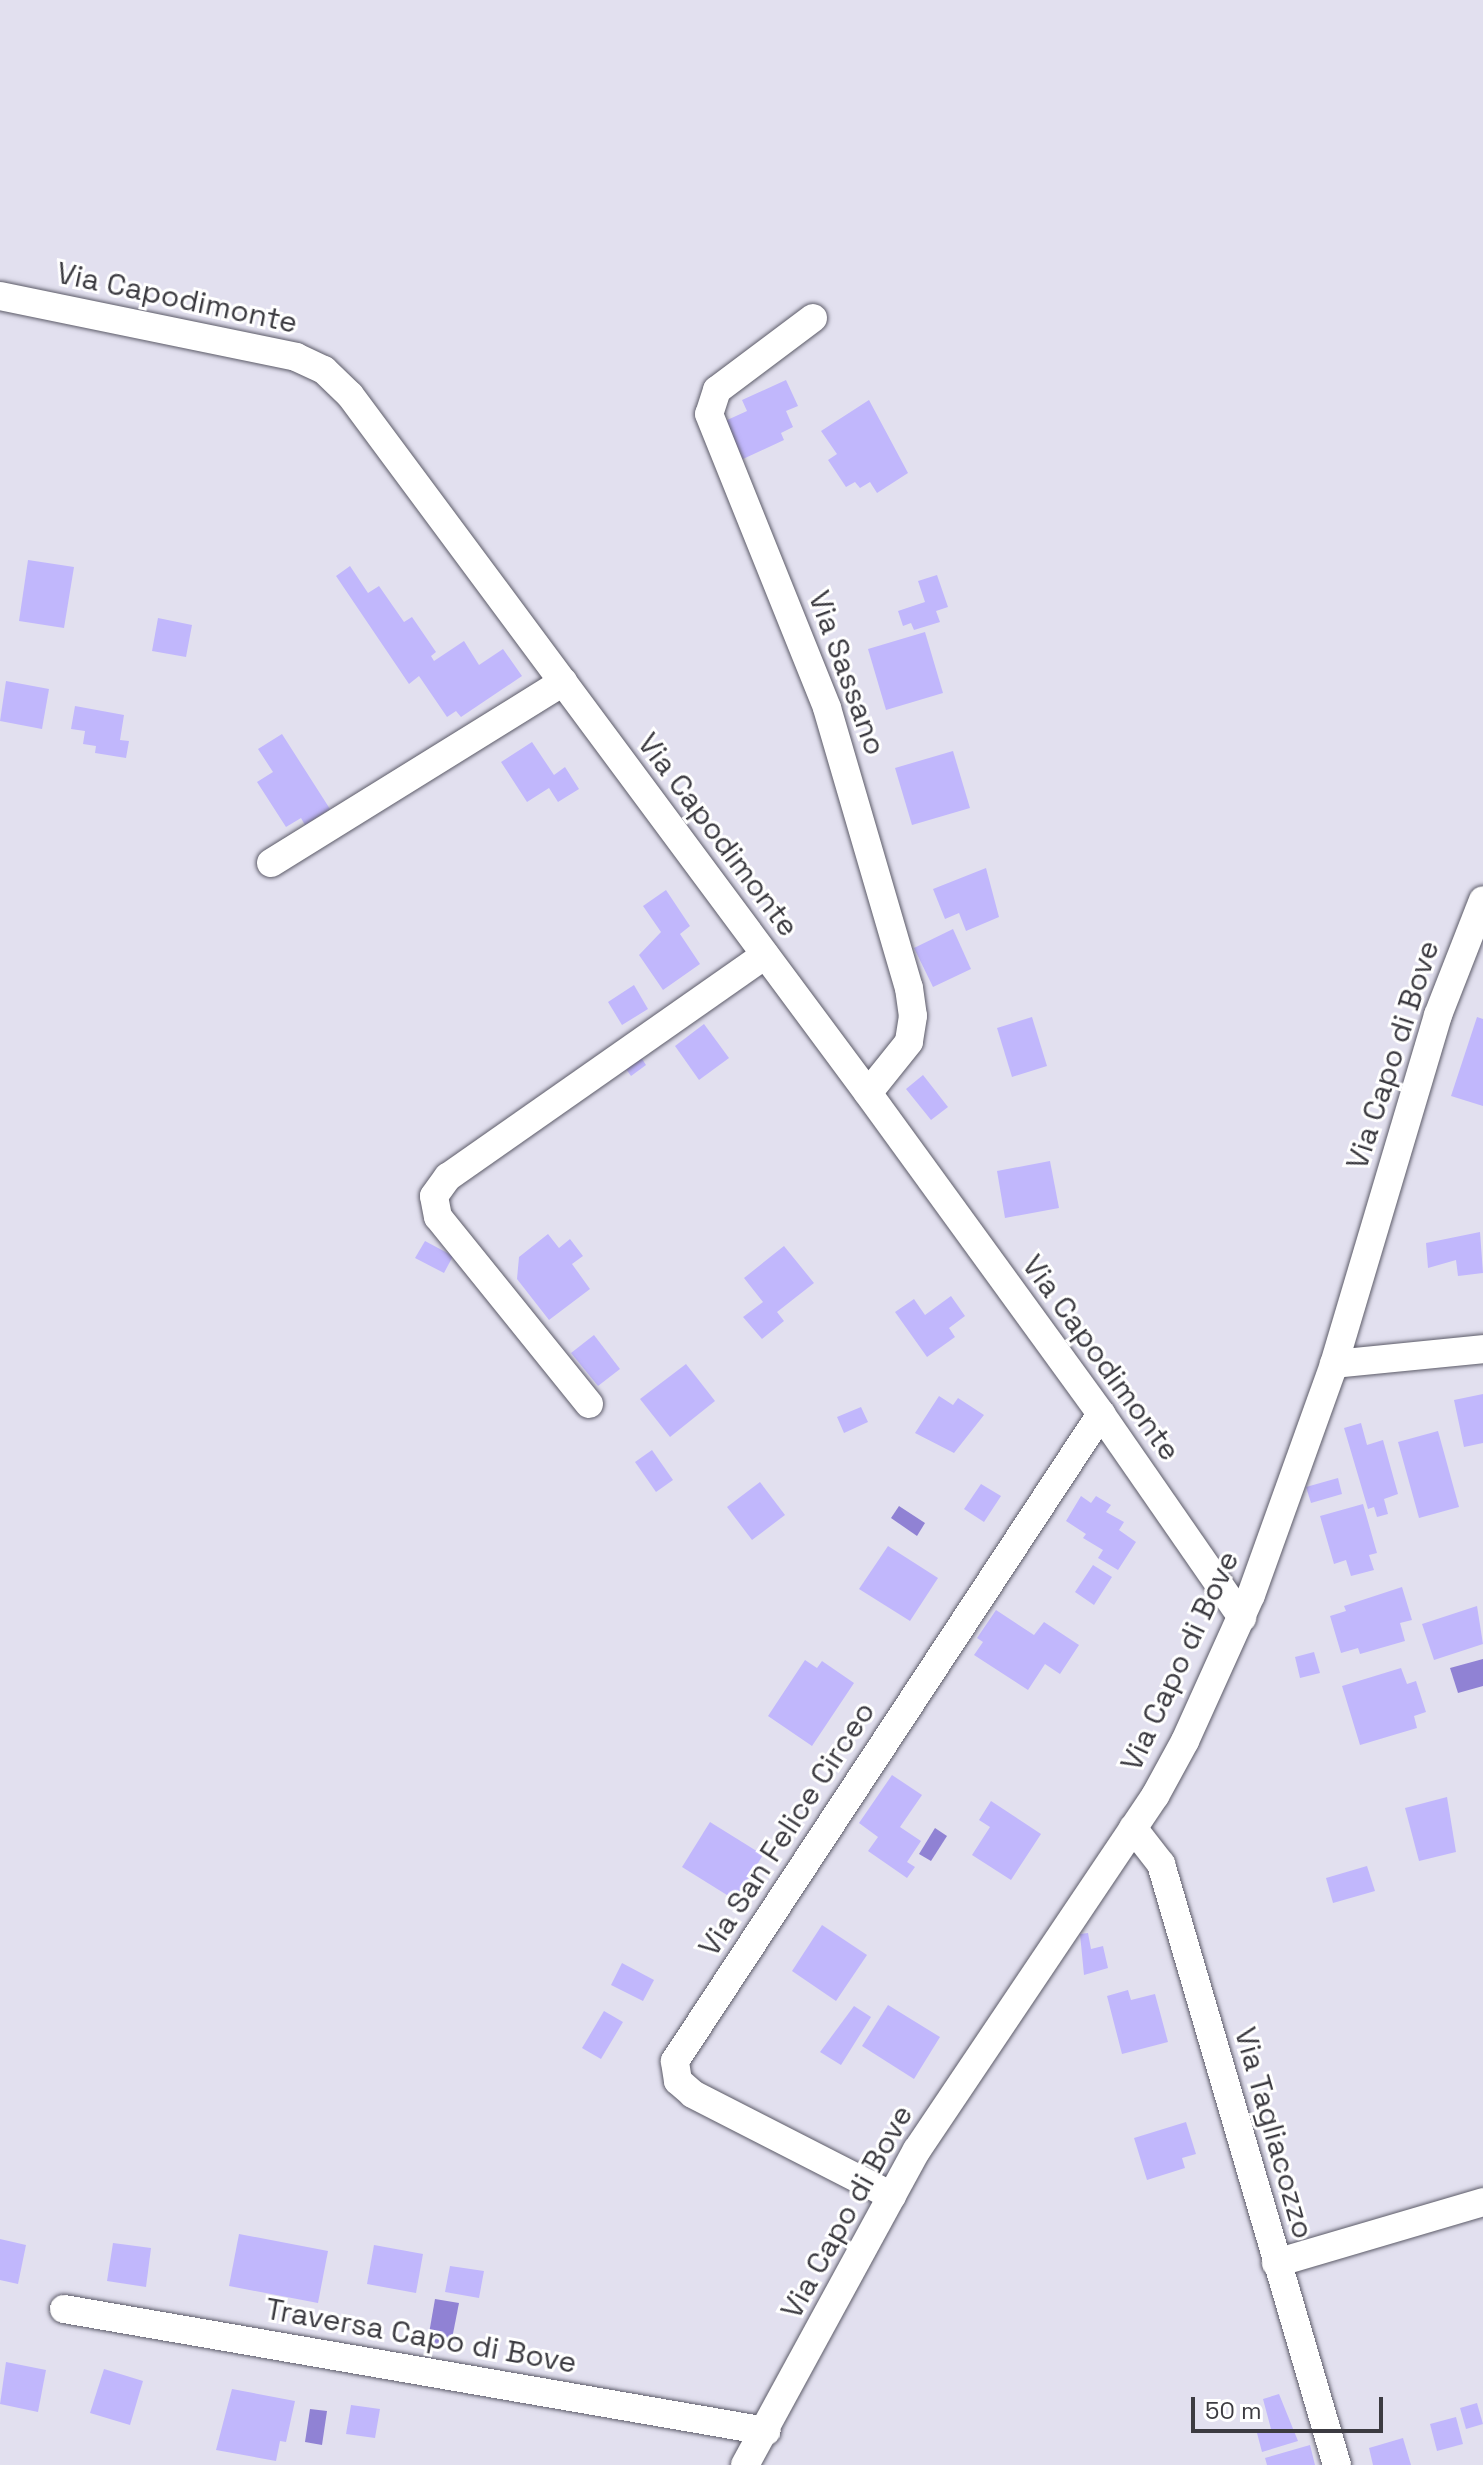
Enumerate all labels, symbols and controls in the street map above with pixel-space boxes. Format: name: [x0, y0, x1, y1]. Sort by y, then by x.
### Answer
street label: Via Capodimonte: [53, 255, 301, 341]
street label: Via Sassano: [801, 586, 893, 760]
street label: Via Capodimonte: [630, 726, 806, 944]
street label: Via Capo di Bove: [1339, 936, 1447, 1174]
street label: Via Capodimonte: [1014, 1248, 1188, 1468]
street label: Via Capo di Bove: [1113, 1545, 1247, 1777]
street label: Via San Felice Circeo: [691, 1695, 883, 1963]
street label: Via Tagliacozzo: [1227, 2023, 1321, 2243]
street label: Via Capo di Bove: [773, 2099, 921, 2325]
street label: Traversa Capo di Bove: [263, 2291, 579, 2381]
scale bar: [1195, 2381, 1387, 2431]
text: 50 m: [1205, 2395, 1262, 2426]

